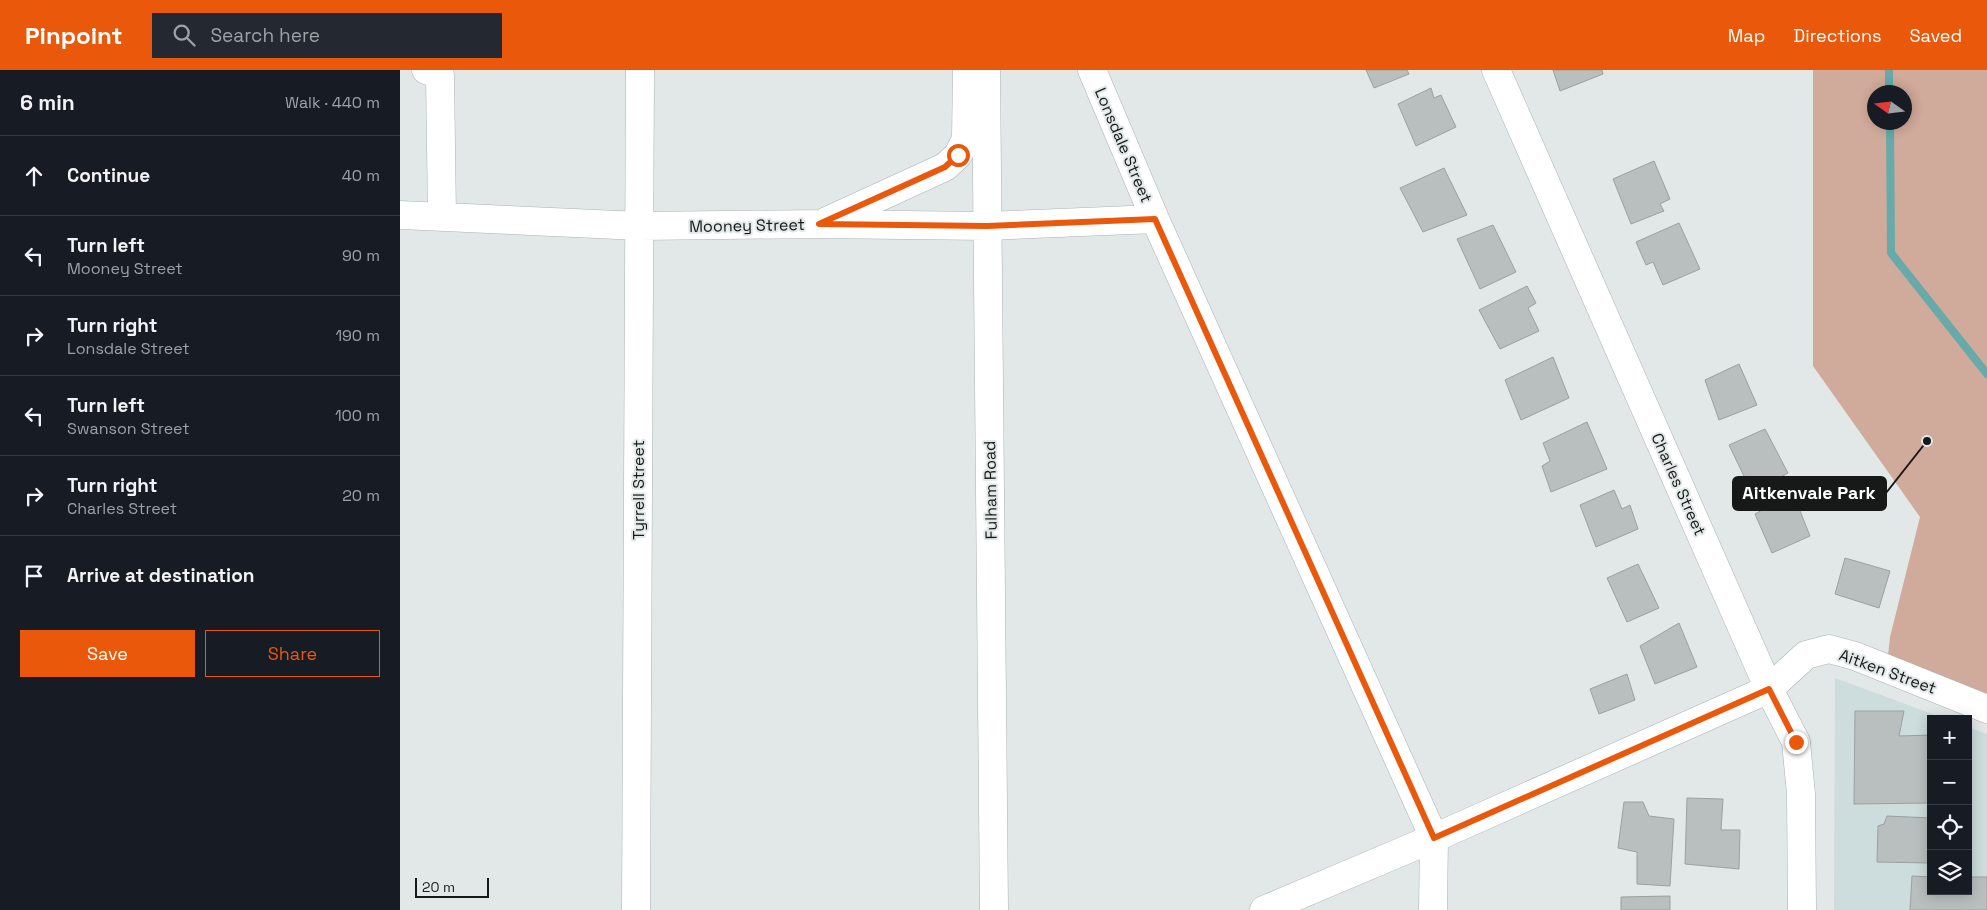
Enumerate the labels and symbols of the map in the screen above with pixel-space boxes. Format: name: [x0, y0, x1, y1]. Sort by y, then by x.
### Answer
street label: Lonsdale Street: [1090, 85, 1157, 206]
north arrow: [1867, 85, 1912, 130]
route start: [947, 144, 970, 167]
street label: Mooney Street: [689, 214, 805, 237]
street label: Charles Street: [1647, 430, 1711, 539]
street label: Tyrrell Street: [628, 440, 649, 540]
street label: Fulham Road: [979, 441, 1002, 539]
callout: Aitkenvale Park: [1733, 477, 1886, 510]
text: Aitkenvale Park: [1742, 481, 1876, 504]
street label: Aitken Street: [1836, 644, 1939, 699]
route end: [1785, 731, 1808, 754]
scale bar: [415, 875, 489, 898]

